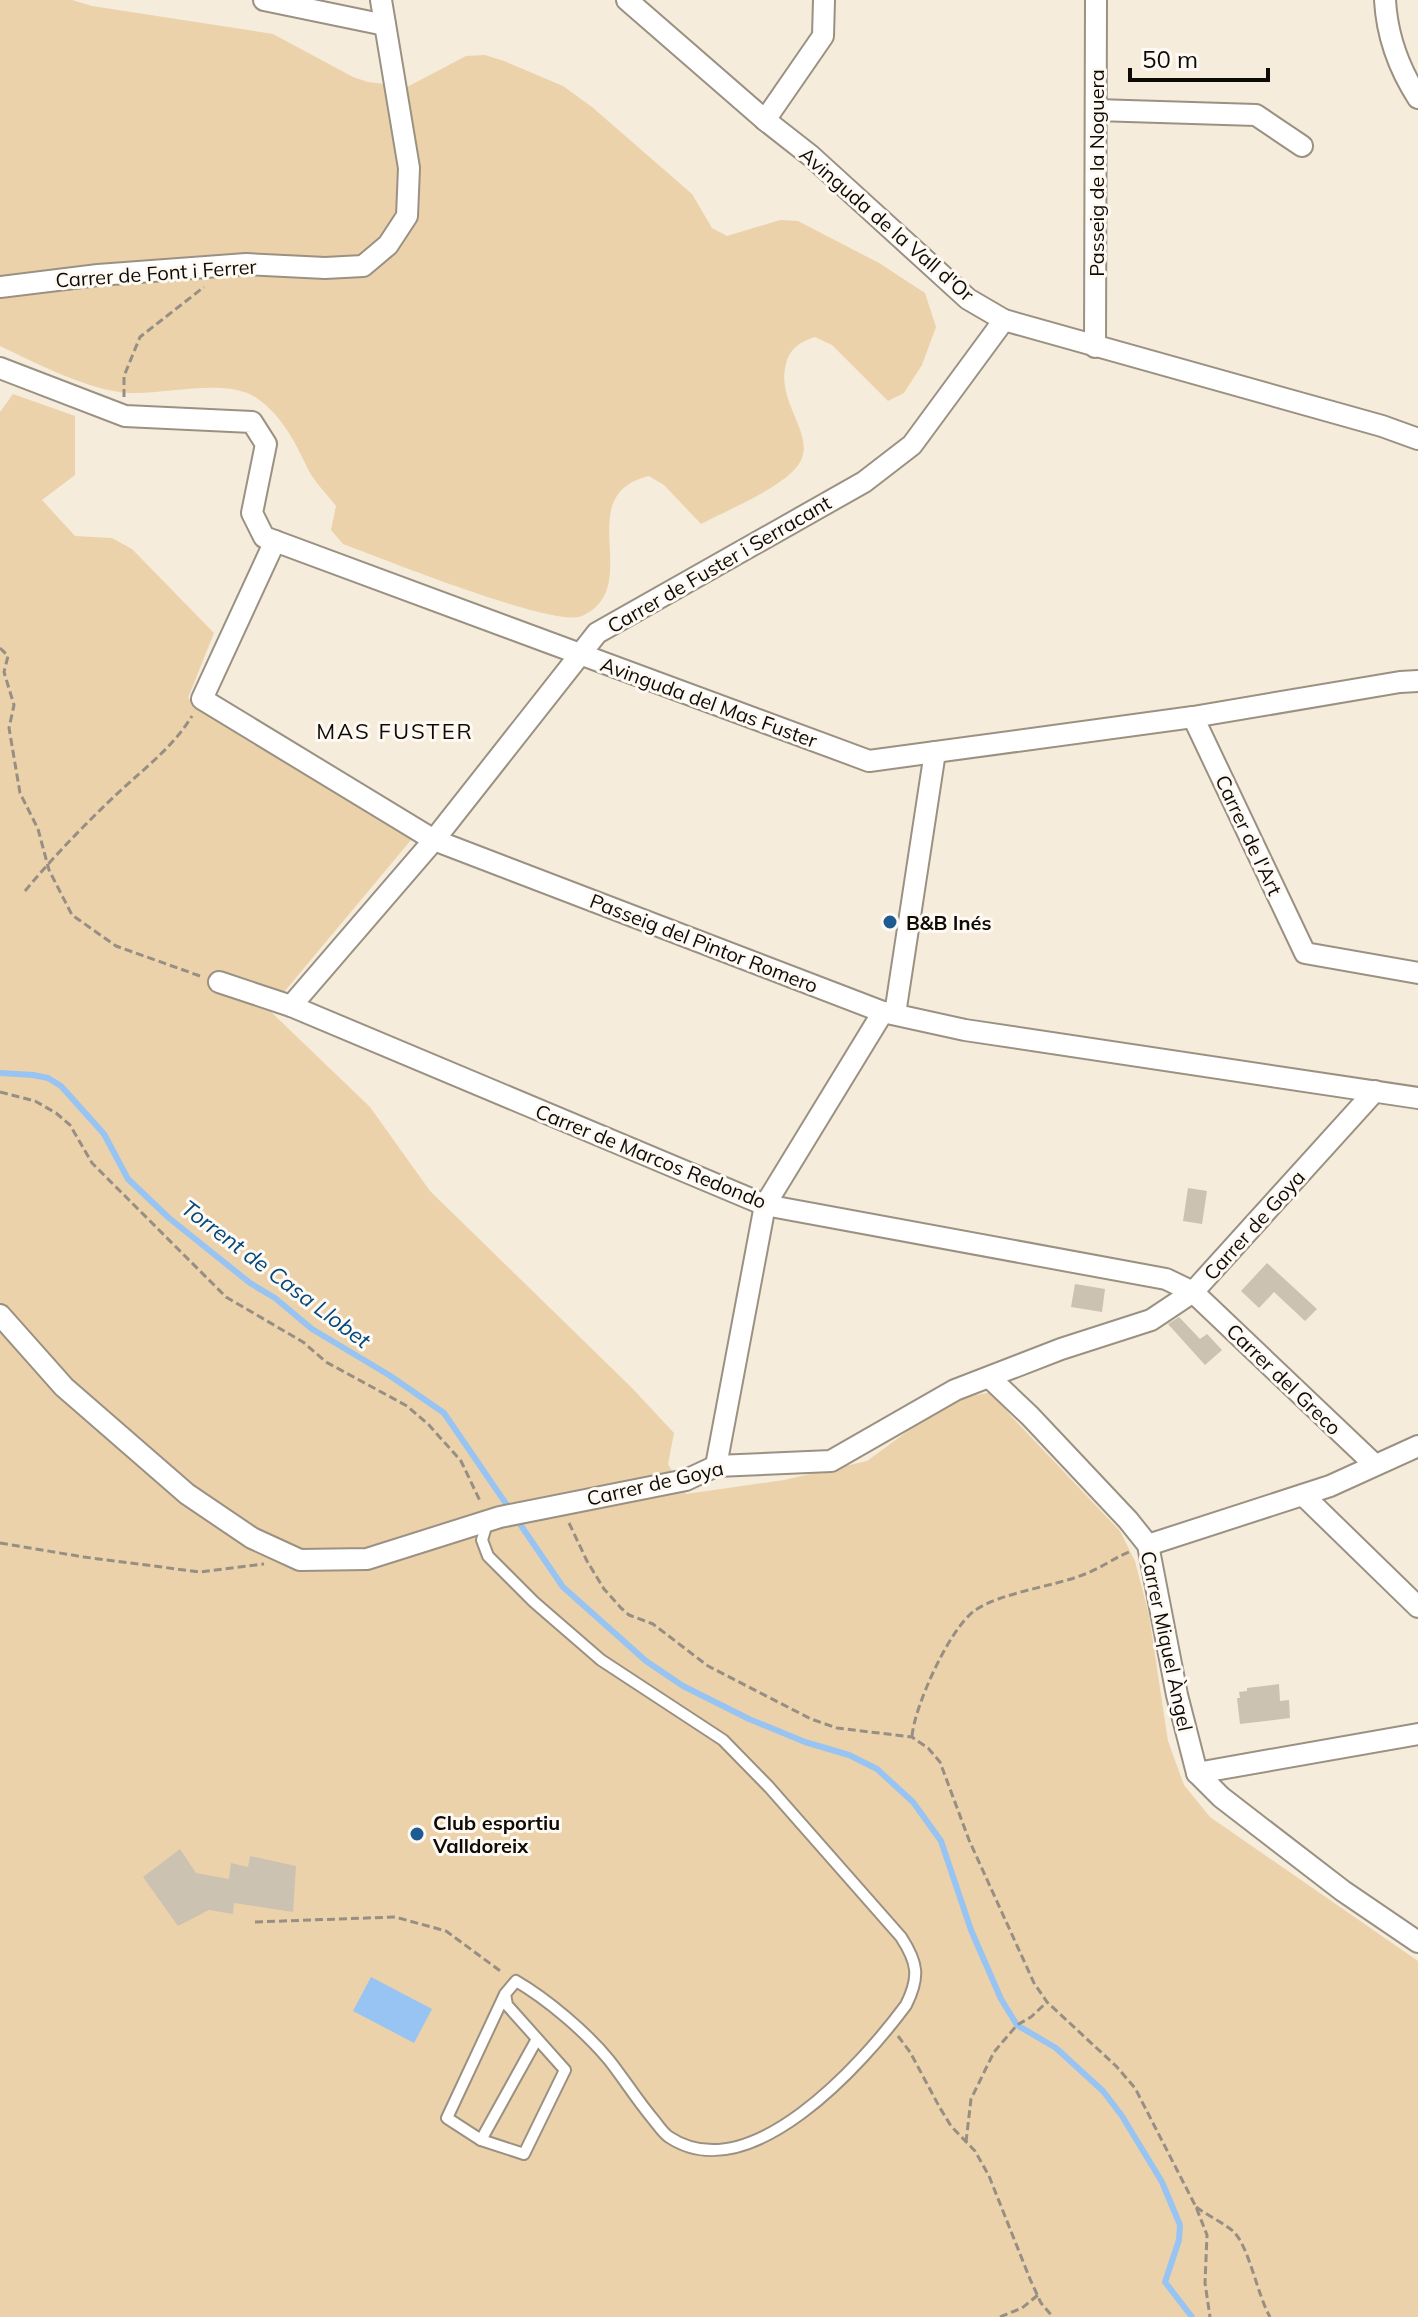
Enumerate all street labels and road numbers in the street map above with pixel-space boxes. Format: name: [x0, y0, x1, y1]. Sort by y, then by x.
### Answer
street label: Passeig de la Noguera: [1084, 69, 1109, 277]
street label: Avinguda de la Vall d'Or: [795, 141, 980, 307]
street label: Carrer de Font i Ferrer: [55, 253, 258, 293]
street label: Carrer de Fuster i Serracant: [603, 490, 835, 638]
street label: Avinguda del Mas Fuster: [597, 651, 821, 753]
street label: Carrer de l'Art: [1210, 771, 1288, 899]
street label: Passeig del Pintor Romero: [586, 888, 822, 998]
street label: Carrer de Marcos Redondo: [532, 1098, 770, 1214]
street label: Carrer de Goya: [1198, 1165, 1310, 1285]
street label: Carrer del Greco: [1221, 1318, 1347, 1440]
street label: Carrer de Goya: [584, 1455, 726, 1511]
street label: Carrer Miquel Àngel: [1136, 1549, 1198, 1733]

